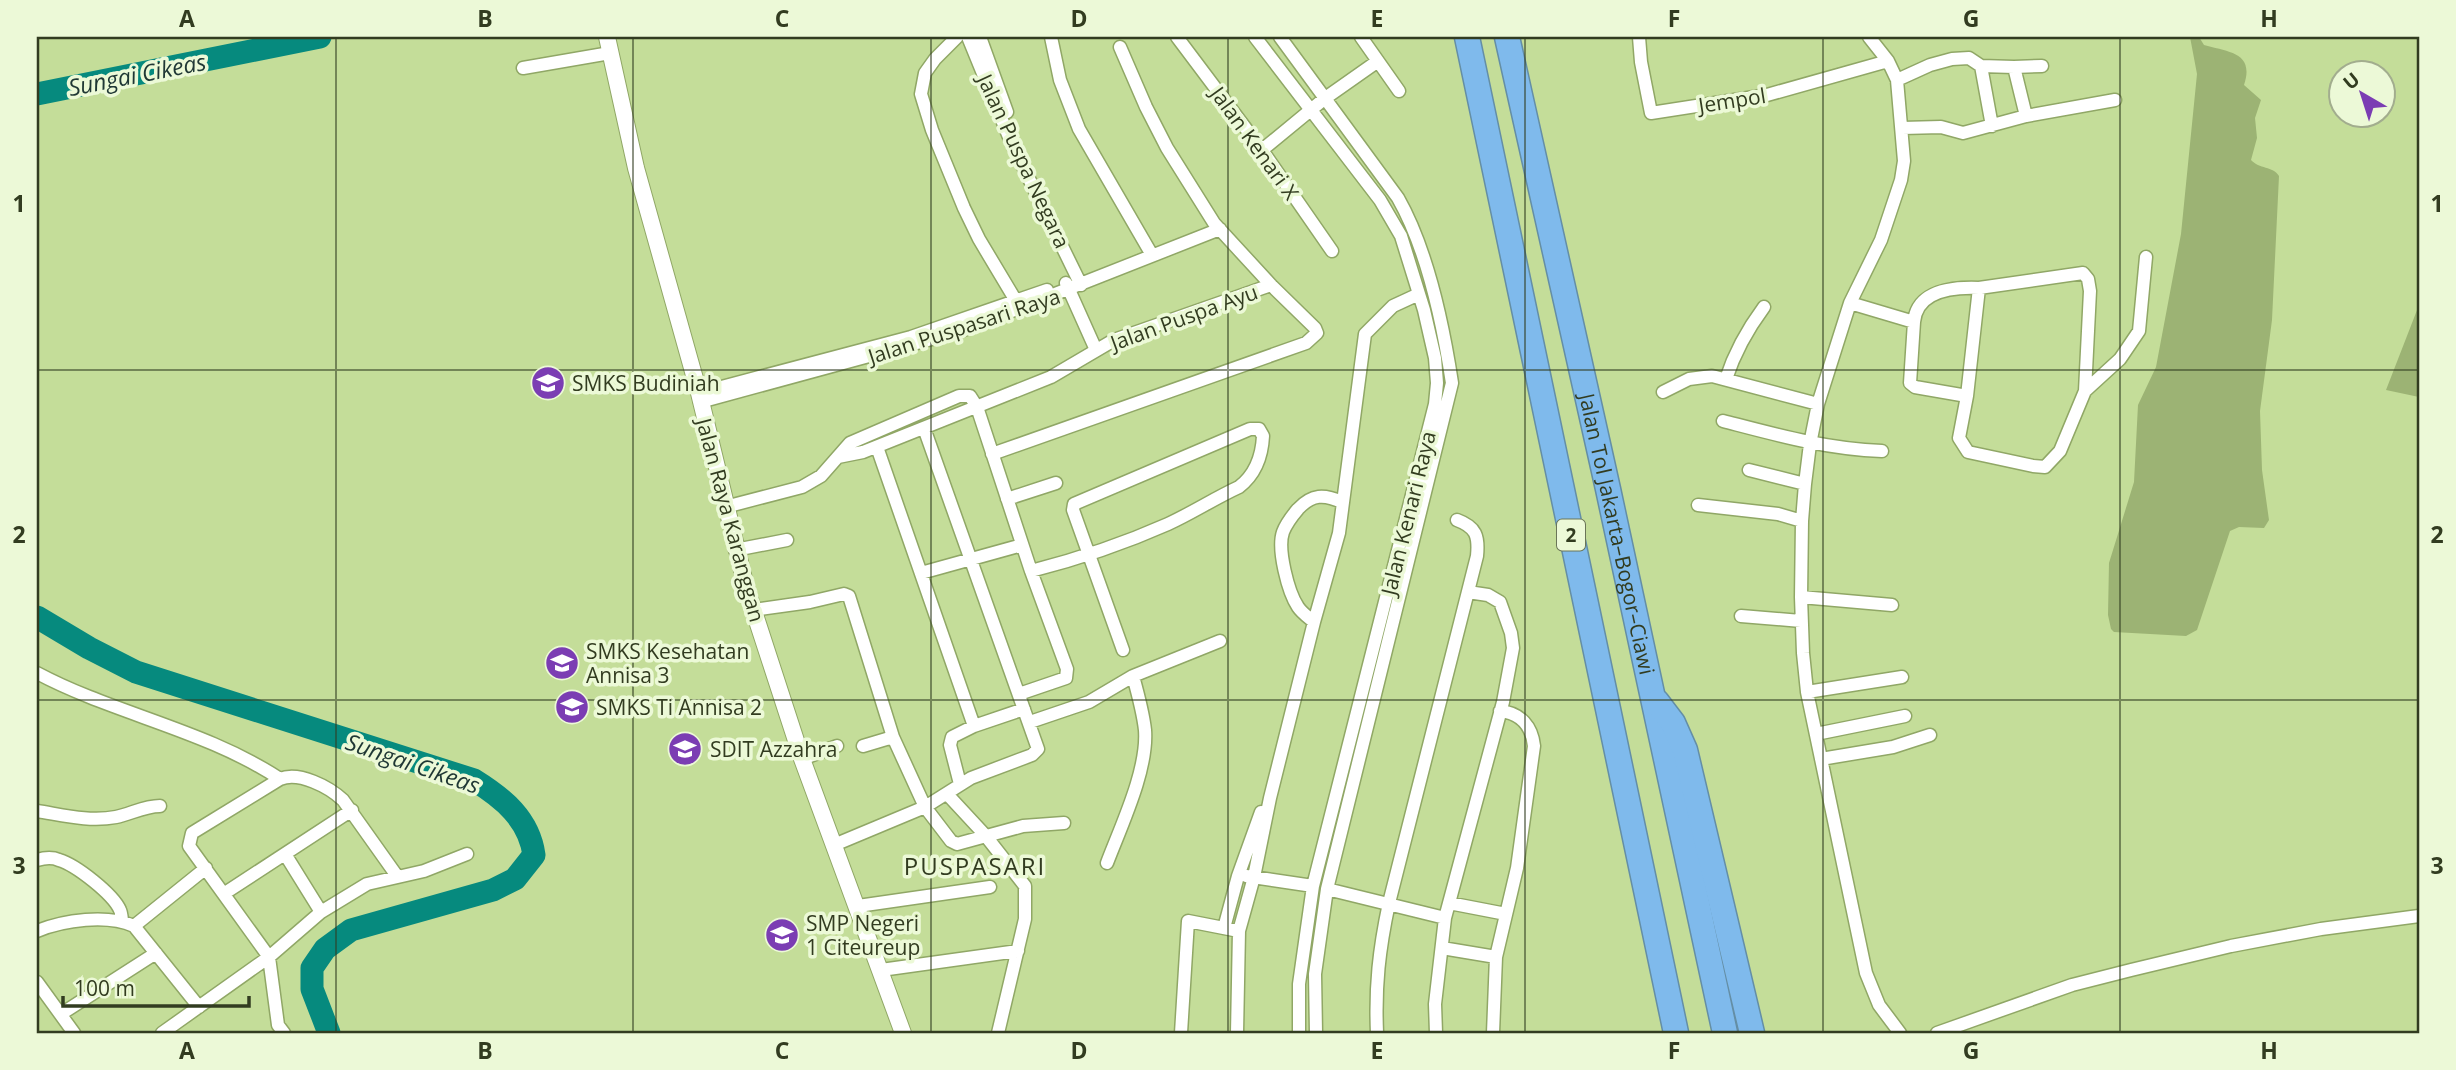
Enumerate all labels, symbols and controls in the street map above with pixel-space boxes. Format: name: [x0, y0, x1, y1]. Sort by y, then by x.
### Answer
text: A: [179, 2, 195, 34]
text: B: [477, 2, 493, 34]
text: C: [775, 2, 789, 34]
text: D: [1070, 2, 1088, 34]
text: E: [1371, 2, 1383, 34]
text: F: [1668, 2, 1680, 34]
text: G: [1963, 2, 1979, 34]
text: H: [2260, 2, 2278, 34]
water label: Sungai Cikeas: [65, 45, 209, 103]
north arrow: [2326, 60, 2396, 130]
text: U: [2338, 66, 2365, 95]
street label: Jalan Puspa Negara: [971, 68, 1077, 253]
street label: Jalan Kenari X: [1203, 79, 1306, 206]
street label: Jempol: [1694, 81, 1768, 119]
text: 1: [12, 187, 26, 219]
text: 1: [2430, 187, 2444, 219]
street label: Jalan Puspa Ayu: [1105, 277, 1262, 357]
street label: Jalan Puspasari Raya: [862, 282, 1064, 371]
school or university icon: SMKS Budiniah: [529, 364, 567, 402]
place label: SMKS Budiniah: [572, 369, 720, 397]
street label: Jalan Tol Jakarta–Bogor–Ciawi: [1573, 389, 1662, 677]
street label: Jalan Raya Karanggan: [690, 413, 772, 625]
street label: Jalan Kenari Raya: [1374, 428, 1442, 600]
text: 2: [12, 518, 26, 550]
text: 2: [2430, 518, 2444, 550]
road number: 2: [1557, 520, 1585, 550]
place label: SMKS Kesehatan Annisa 3: [586, 637, 749, 689]
school or university icon: SMKS Kesehatan Annisa 3: [543, 644, 581, 682]
school or university icon: SMKS Ti Annisa 2: [553, 688, 591, 726]
place label: SMKS Ti Annisa 2: [596, 693, 762, 721]
water label: Sungai Cikeas: [342, 725, 484, 801]
school or university icon: SDIT Azzahra: [666, 730, 704, 768]
place label: SDIT Azzahra: [710, 735, 837, 763]
text: 3: [12, 849, 26, 881]
district label: PUSPASARI: [904, 849, 1046, 882]
text: 3: [2430, 849, 2444, 881]
place label: SMP Negeri 1 Citeureup: [806, 909, 920, 961]
school or university icon: SMP Negeri 1 Citeureup: [763, 916, 801, 954]
scale bar: [63, 965, 248, 1009]
text: 100 m: [74, 974, 135, 1002]
text: A: [179, 1034, 195, 1066]
text: B: [477, 1034, 493, 1066]
text: C: [775, 1034, 789, 1066]
text: D: [1070, 1034, 1088, 1066]
text: E: [1371, 1034, 1383, 1066]
text: F: [1668, 1034, 1680, 1066]
text: G: [1963, 1034, 1979, 1066]
text: H: [2260, 1034, 2278, 1066]

